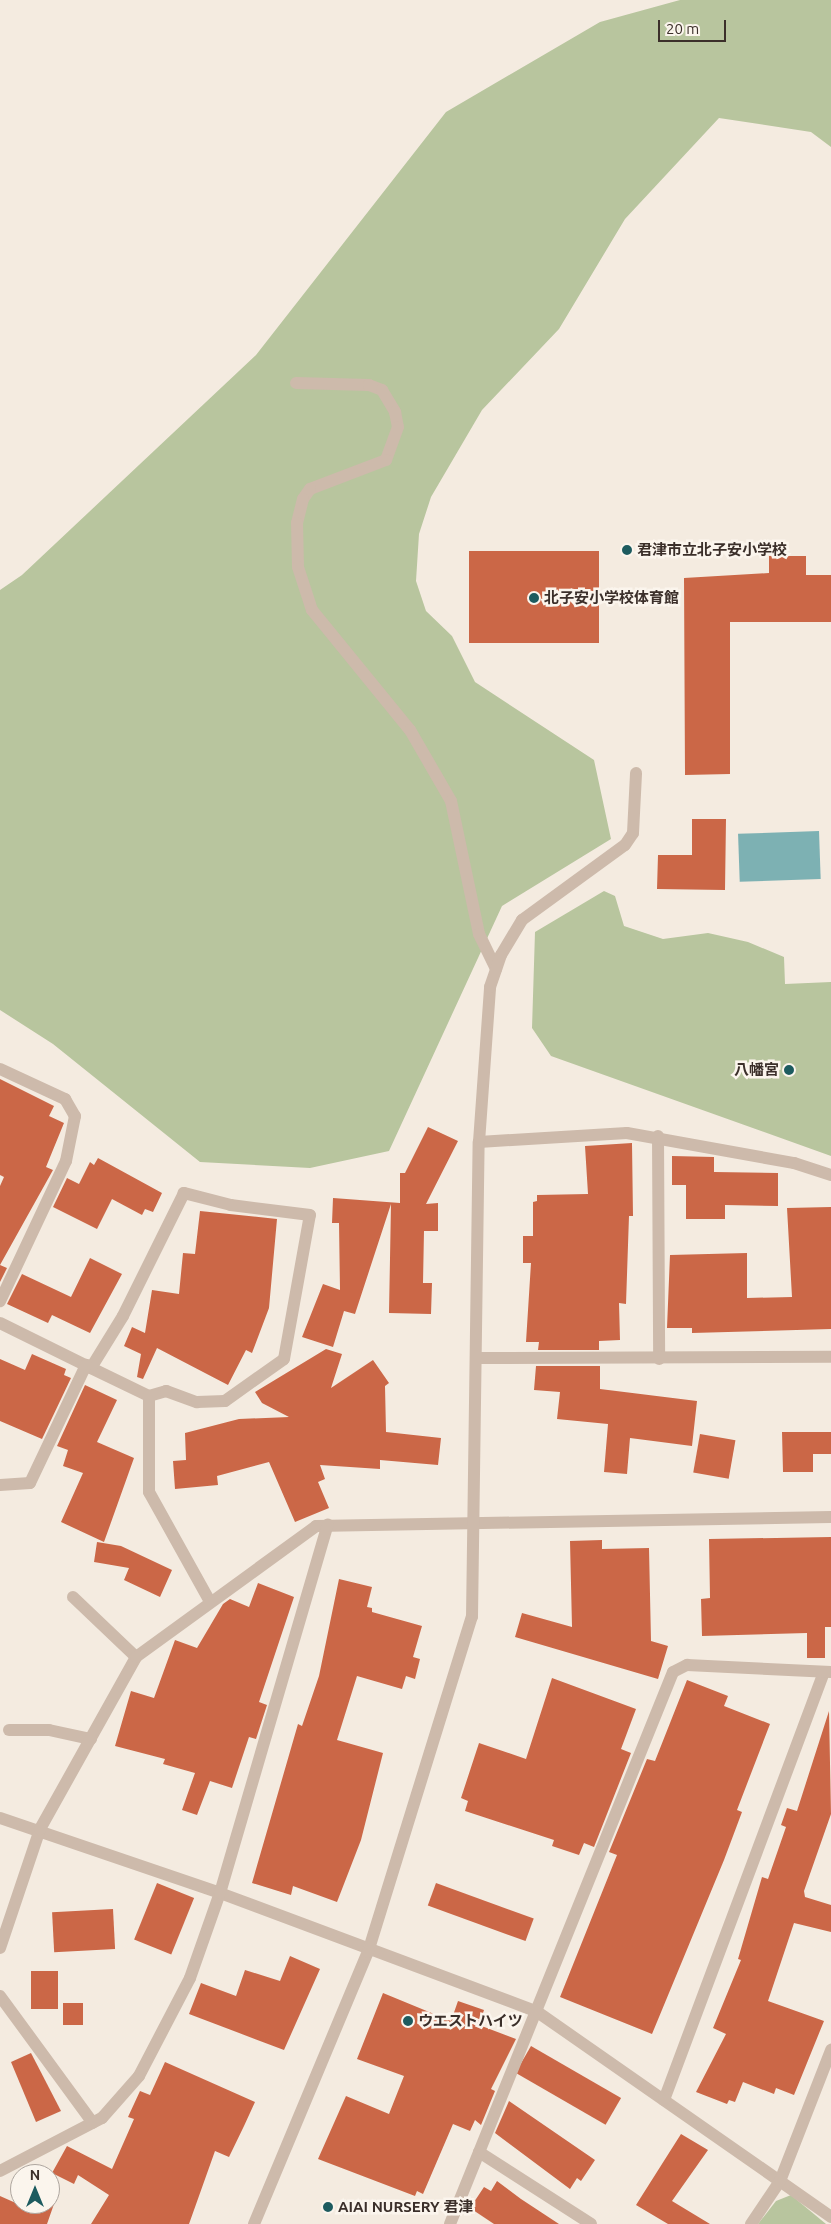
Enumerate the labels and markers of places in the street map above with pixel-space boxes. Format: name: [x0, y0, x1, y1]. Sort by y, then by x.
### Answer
place label: 君津市立北子安小学校: [637, 541, 787, 559]
marker: 君津市立北子安小学校: [621, 544, 633, 556]
place label: 北子安小学校体育館: [544, 589, 679, 607]
marker: 北子安小学校体育館: [528, 592, 540, 604]
place label: 八幡宮: [734, 1061, 779, 1079]
marker: 八幡宮: [783, 1064, 795, 1076]
place label: ウエストハイツ: [418, 2012, 523, 2030]
marker: ウエストハイツ: [402, 2015, 414, 2027]
place label: AIAI NURSERY 君津: [338, 2198, 473, 2216]
marker: AIAI NURSERY 君津: [322, 2201, 334, 2213]

